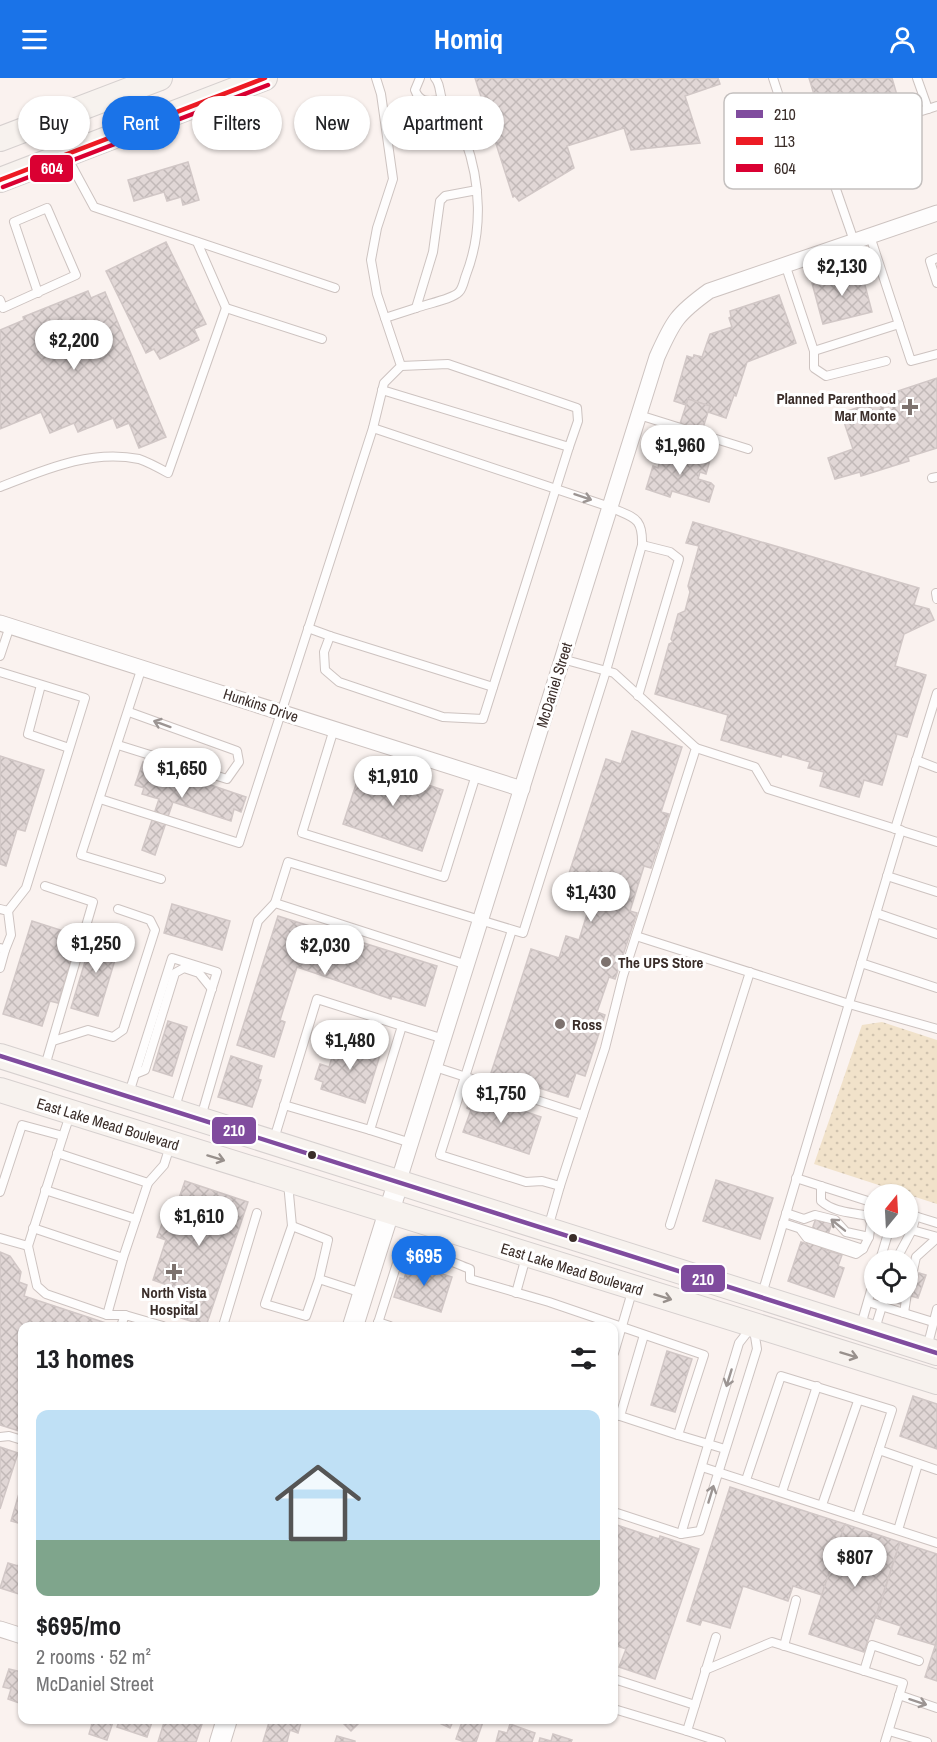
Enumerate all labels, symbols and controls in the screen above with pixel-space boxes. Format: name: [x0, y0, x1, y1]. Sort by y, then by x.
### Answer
text: Homiq: [434, 21, 503, 57]
icon: menu: [18, 23, 51, 56]
icon: person: [886, 23, 919, 56]
legend: [724, 93, 922, 189]
chip: Buy: [18, 96, 90, 150]
chip: Rent: [102, 96, 180, 150]
chip: Filters: [192, 96, 282, 150]
chip: New: [294, 96, 370, 150]
chip: Apartment: [382, 96, 504, 150]
text: 210: [774, 103, 796, 125]
text: 113: [774, 130, 795, 152]
line badge: 604: [29, 154, 74, 183]
text: 604: [41, 157, 64, 179]
text: 604: [774, 157, 796, 179]
pin: $2,130: [793, 246, 891, 297]
text: $2,130: [817, 252, 867, 279]
pin: $2,200: [25, 320, 123, 371]
text: $2,200: [49, 326, 99, 353]
place label: Planned Parenthood Mar Monte: [776, 388, 896, 426]
marker: Planned Parenthood Mar Monte: [901, 398, 919, 416]
pin: $1,960: [631, 425, 729, 476]
text: $1,960: [655, 431, 705, 458]
one-way arrow: [573, 493, 592, 504]
street label: McDaniel Street: [531, 639, 577, 730]
street label: Hunkins Drive: [221, 683, 301, 727]
one-way arrow: [153, 718, 171, 729]
pin: $1,650: [133, 748, 231, 799]
text: $1,650: [157, 754, 207, 781]
pin: $1,910: [344, 756, 442, 807]
text: $1,910: [368, 762, 418, 789]
pin: $1,430: [542, 872, 640, 923]
text: $1,430: [566, 878, 616, 905]
pin: $1,250: [47, 923, 145, 974]
pin: $2,030: [276, 925, 374, 976]
text: $1,250: [71, 929, 121, 956]
text: $2,030: [300, 931, 350, 958]
place label: The UPS Store: [618, 952, 704, 973]
marker: The UPS Store: [599, 955, 613, 969]
place label: Ross: [572, 1014, 602, 1035]
marker: Ross: [553, 1017, 567, 1031]
pin: $1,480: [301, 1020, 399, 1071]
text: $1,480: [325, 1026, 375, 1053]
pin: $1,750: [452, 1073, 550, 1124]
text: $1,750: [476, 1079, 526, 1106]
street label: East Lake Mead Boulevard: [34, 1092, 182, 1156]
line badge: 210: [211, 1116, 257, 1145]
text: 210: [223, 1119, 245, 1141]
unlabelled marker: [306, 1149, 318, 1161]
one-way arrow: [206, 1153, 225, 1164]
north arrow: [864, 1184, 918, 1238]
map controls: [864, 1184, 918, 1304]
pin: $1,610: [150, 1196, 248, 1247]
text: $1,610: [174, 1202, 224, 1229]
one-way arrow: [830, 1219, 846, 1232]
unlabelled marker: [567, 1232, 579, 1244]
pin: $695: [388, 1236, 460, 1287]
street label: East Lake Mead Boulevard: [498, 1237, 646, 1301]
text: $695: [406, 1242, 442, 1269]
button: locate: [864, 1250, 918, 1304]
marker: North Vista Hospital: [165, 1263, 183, 1281]
line badge: 210: [680, 1264, 726, 1293]
text: 210: [692, 1268, 714, 1290]
place label: North Vista Hospital: [141, 1282, 207, 1320]
one-way arrow: [653, 1292, 672, 1303]
text: 13 homes: [36, 1341, 134, 1376]
icon: filters: [567, 1342, 600, 1375]
one-way arrow: [839, 1350, 858, 1361]
one-way arrow: [723, 1368, 734, 1387]
icon: home: [264, 1449, 372, 1557]
one-way arrow: [706, 1485, 717, 1504]
pin: $807: [819, 1537, 891, 1588]
text: $807: [837, 1543, 873, 1570]
text: $695/mo: [36, 1608, 121, 1643]
text: 2 rooms · 52 m²: [36, 1643, 151, 1670]
text: McDaniel Street: [36, 1670, 154, 1697]
one-way arrow: [908, 1697, 927, 1708]

